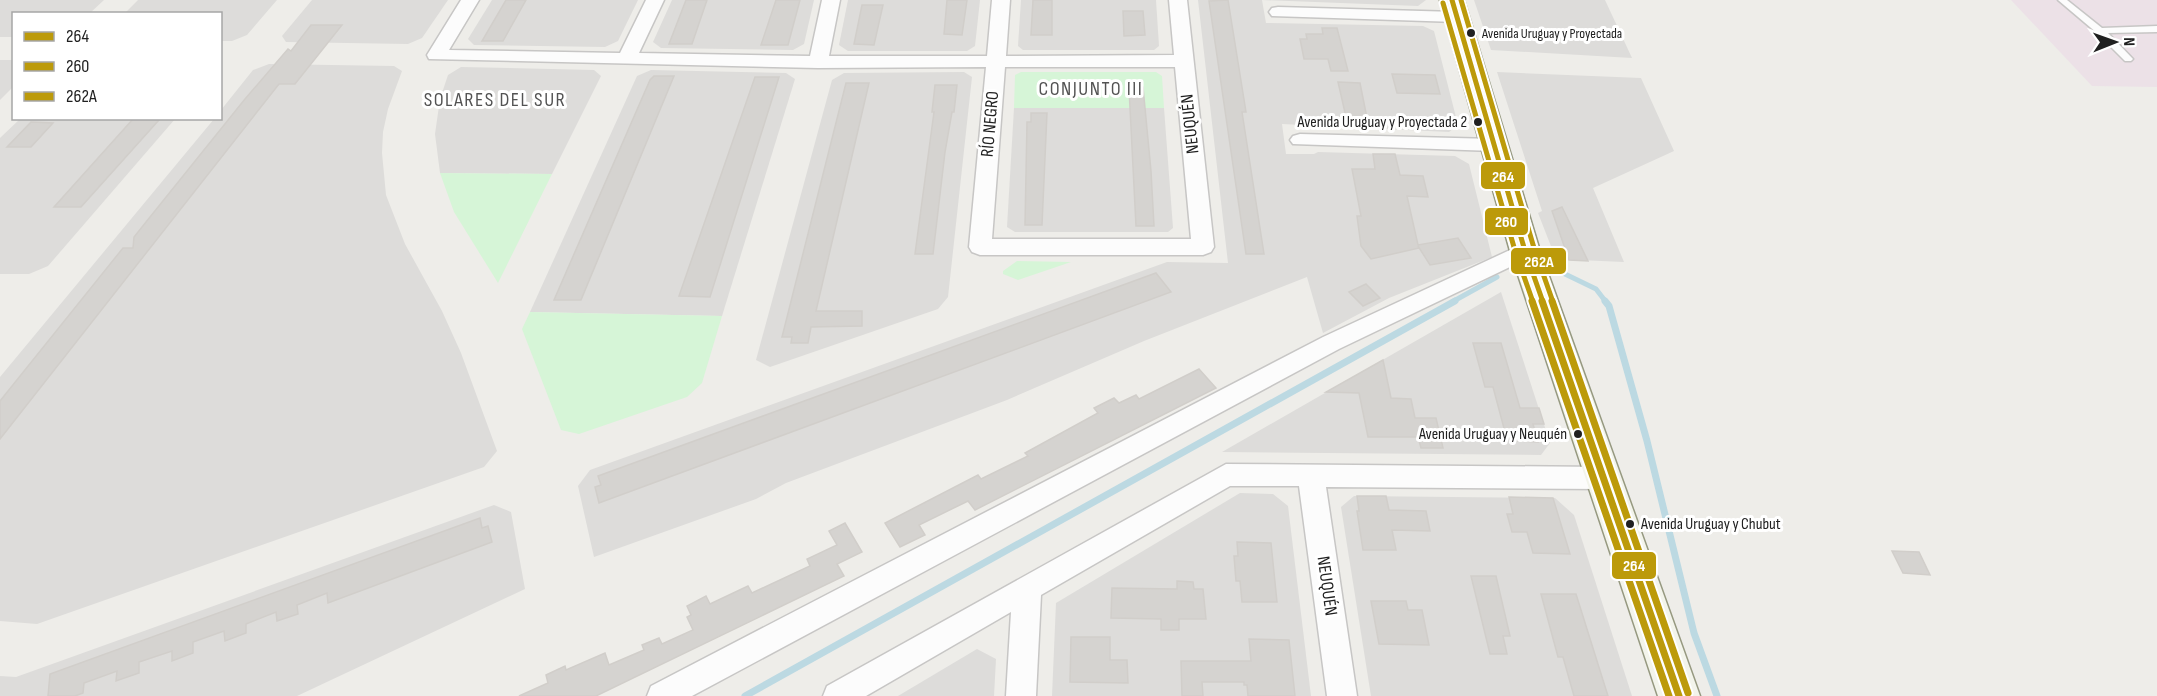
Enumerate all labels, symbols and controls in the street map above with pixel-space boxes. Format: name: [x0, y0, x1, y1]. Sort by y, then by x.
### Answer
legend: [12, 12, 222, 120]
north arrow: [2085, 12, 2145, 72]
place label: Avenida Uruguay y Proyectada: [1481, 25, 1622, 42]
text: 264: [66, 26, 90, 47]
marker: Avenida Uruguay y Proyectada: [1465, 27, 1477, 39]
text: N: [2119, 37, 2138, 46]
text: 260: [66, 56, 89, 77]
district label: CONJUNTO III: [1039, 77, 1143, 101]
text: 262A: [66, 86, 97, 107]
district label: SOLARES DEL SUR: [424, 88, 566, 112]
street label: RÍO NEGRO: [977, 90, 1003, 158]
street label: NEUQUÉN: [1176, 93, 1204, 155]
place label: Avenida Uruguay y Proyectada 2: [1297, 113, 1467, 132]
marker: Avenida Uruguay y Proyectada 2: [1472, 116, 1484, 128]
line badge: 264: [1480, 161, 1526, 190]
text: 264: [1492, 168, 1515, 187]
line badge: 260: [1484, 207, 1529, 236]
text: 260: [1495, 213, 1517, 232]
line badge: 262A: [1510, 247, 1567, 275]
text: 262A: [1524, 253, 1554, 272]
place label: Avenida Uruguay y Neuquén: [1418, 425, 1567, 444]
marker: Avenida Uruguay y Neuquén: [1572, 428, 1584, 440]
place label: Avenida Uruguay y Chubut: [1640, 515, 1781, 534]
marker: Avenida Uruguay y Chubut: [1624, 518, 1636, 530]
line badge: 264: [1611, 551, 1657, 580]
street label: NEUQUÉN: [1312, 555, 1342, 617]
text: 264: [1623, 557, 1646, 576]

